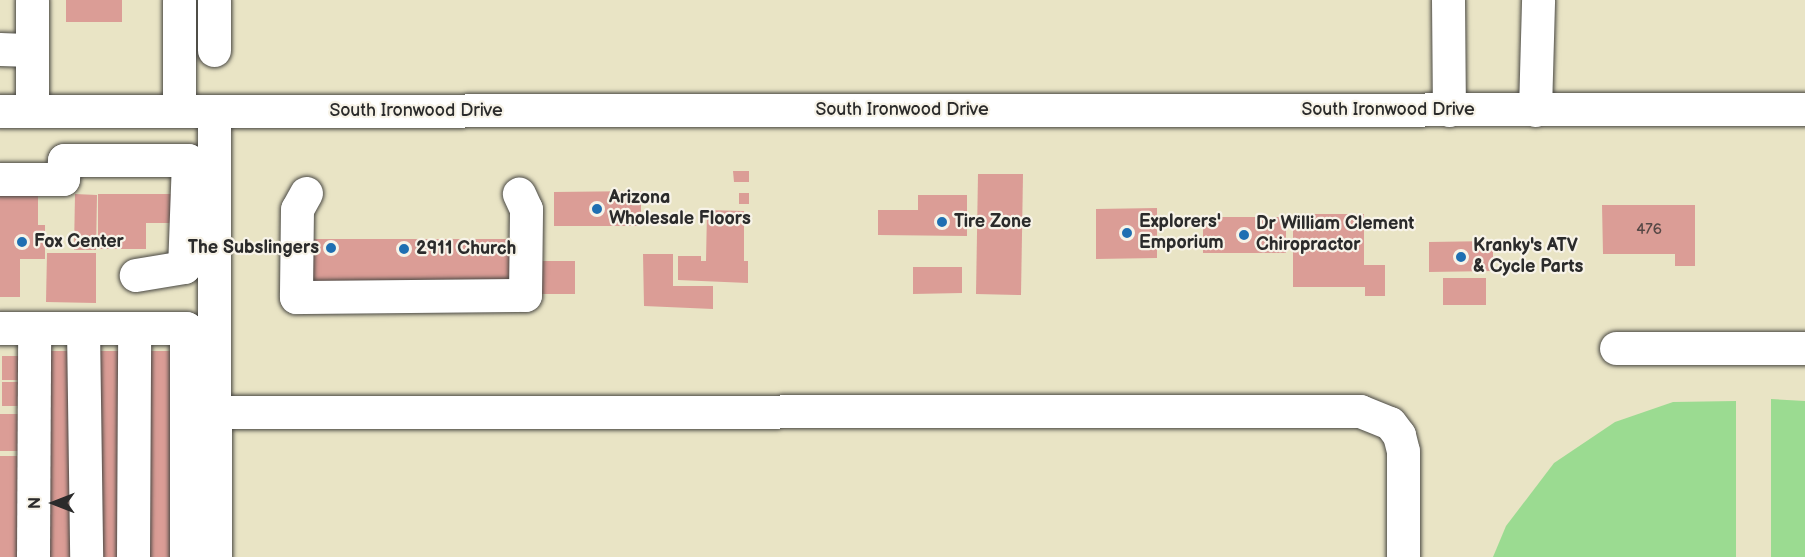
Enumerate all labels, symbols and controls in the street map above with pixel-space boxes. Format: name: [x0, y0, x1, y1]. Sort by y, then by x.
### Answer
street label: South Ironwood Drive: [815, 99, 989, 121]
street label: South Ironwood Drive: [1301, 99, 1475, 121]
street label: South Ironwood Drive: [329, 100, 503, 122]
place label: Arizona Wholesale Floors: [609, 188, 751, 230]
marker: Arizona Wholesale Floors: [590, 202, 604, 216]
place label: Tire Zone: [954, 211, 1031, 233]
place label: Explorers' Emporium: [1139, 212, 1224, 254]
place label: Dr William Clement Chiropractor: [1256, 214, 1414, 256]
marker: Tire Zone: [935, 215, 949, 229]
house number: 476: [1636, 221, 1662, 239]
marker: Explorers' Emporium: [1120, 226, 1134, 240]
marker: Dr William Clement Chiropractor: [1237, 228, 1251, 242]
place label: Fox Center: [34, 231, 124, 253]
marker: Fox Center: [15, 235, 29, 249]
place label: Kranky's ATV & Cycle Parts: [1473, 236, 1583, 278]
place label: The Subslingers: [188, 237, 319, 259]
place label: 2911 Church: [416, 238, 516, 260]
marker: The Subslingers: [324, 241, 338, 255]
marker: 2911 Church: [397, 242, 411, 256]
marker: Kranky's ATV & Cycle Parts: [1454, 250, 1468, 264]
north arrow: [24, 473, 84, 533]
text: N: [26, 497, 45, 509]

